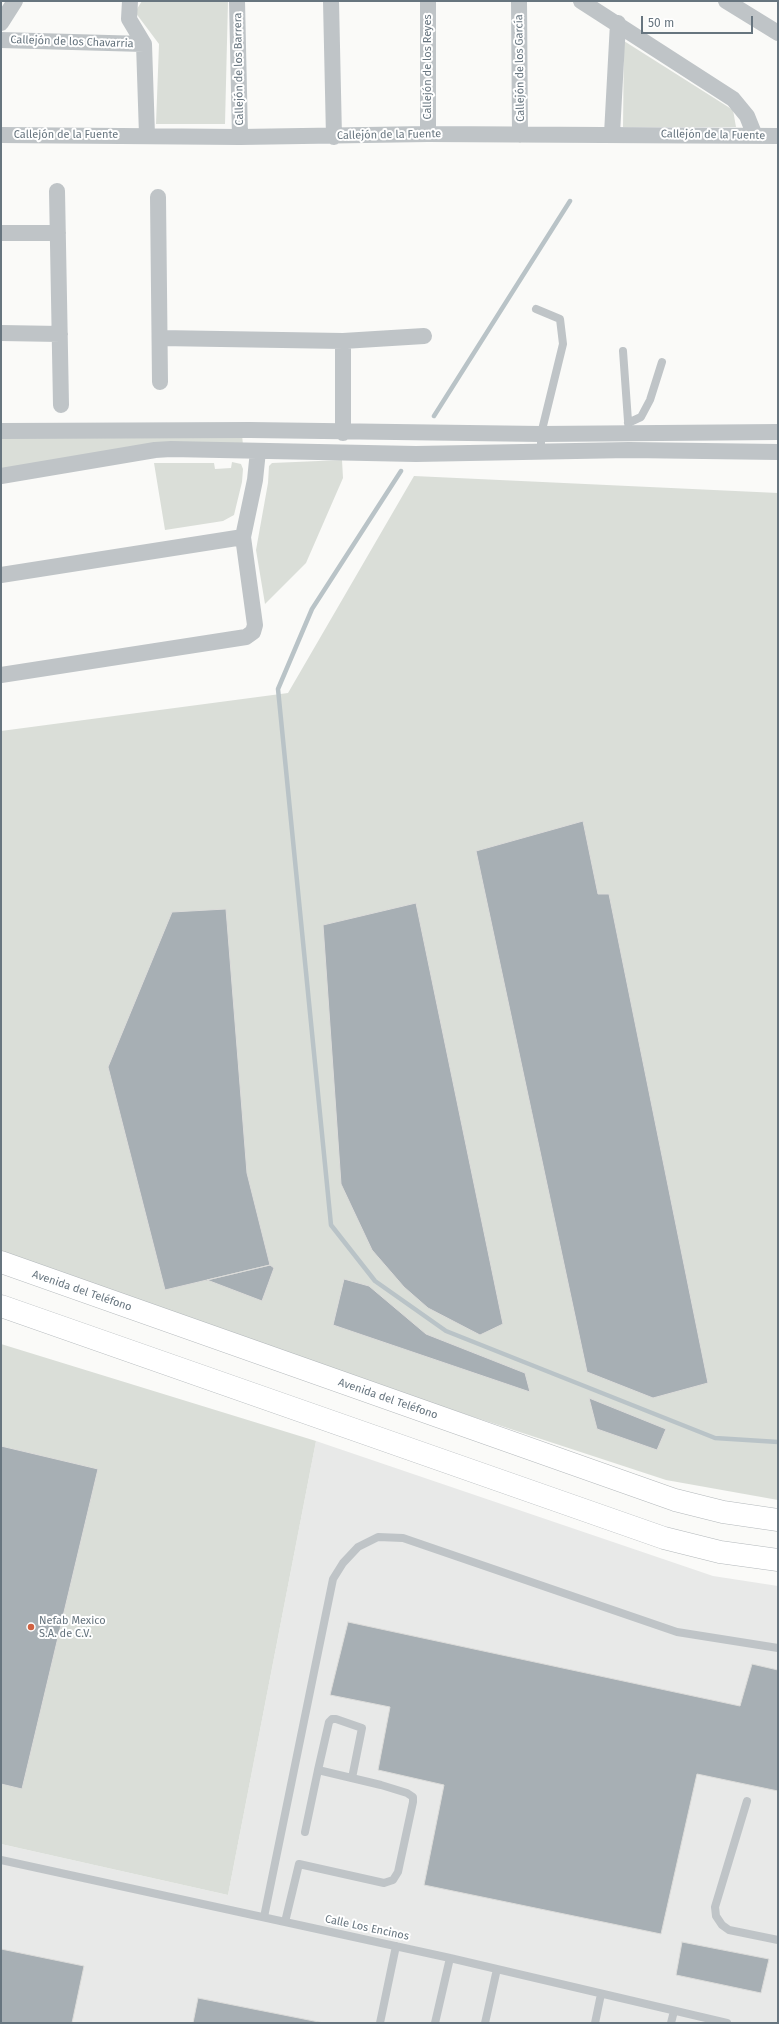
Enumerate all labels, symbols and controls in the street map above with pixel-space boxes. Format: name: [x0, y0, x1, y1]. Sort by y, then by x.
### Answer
scale bar: [643, 8, 755, 34]
street label: Callejón de los Barrera: [231, 12, 247, 126]
street label: Callejón de los Reyes: [421, 14, 435, 120]
street label: Callejón de los García: [512, 14, 528, 122]
text: 50 m: [648, 16, 674, 30]
street label: Callejón de los Chavarria: [10, 33, 134, 51]
street label: Callejón de la Fuente: [337, 127, 441, 143]
street label: Callejón de la Fuente: [661, 127, 765, 143]
street label: Callejón de la Fuente: [14, 128, 118, 142]
street label: Avenida del Teléfono: [30, 1268, 134, 1314]
street label: Avenida del Teléfono: [336, 1376, 440, 1422]
place label: Nefab Mexico S.A. de C.V.: [39, 1614, 106, 1640]
marker: Nefab Mexico S.A. de C.V.: [26, 1622, 36, 1632]
street label: Calle Los Encinos: [324, 1913, 410, 1943]

